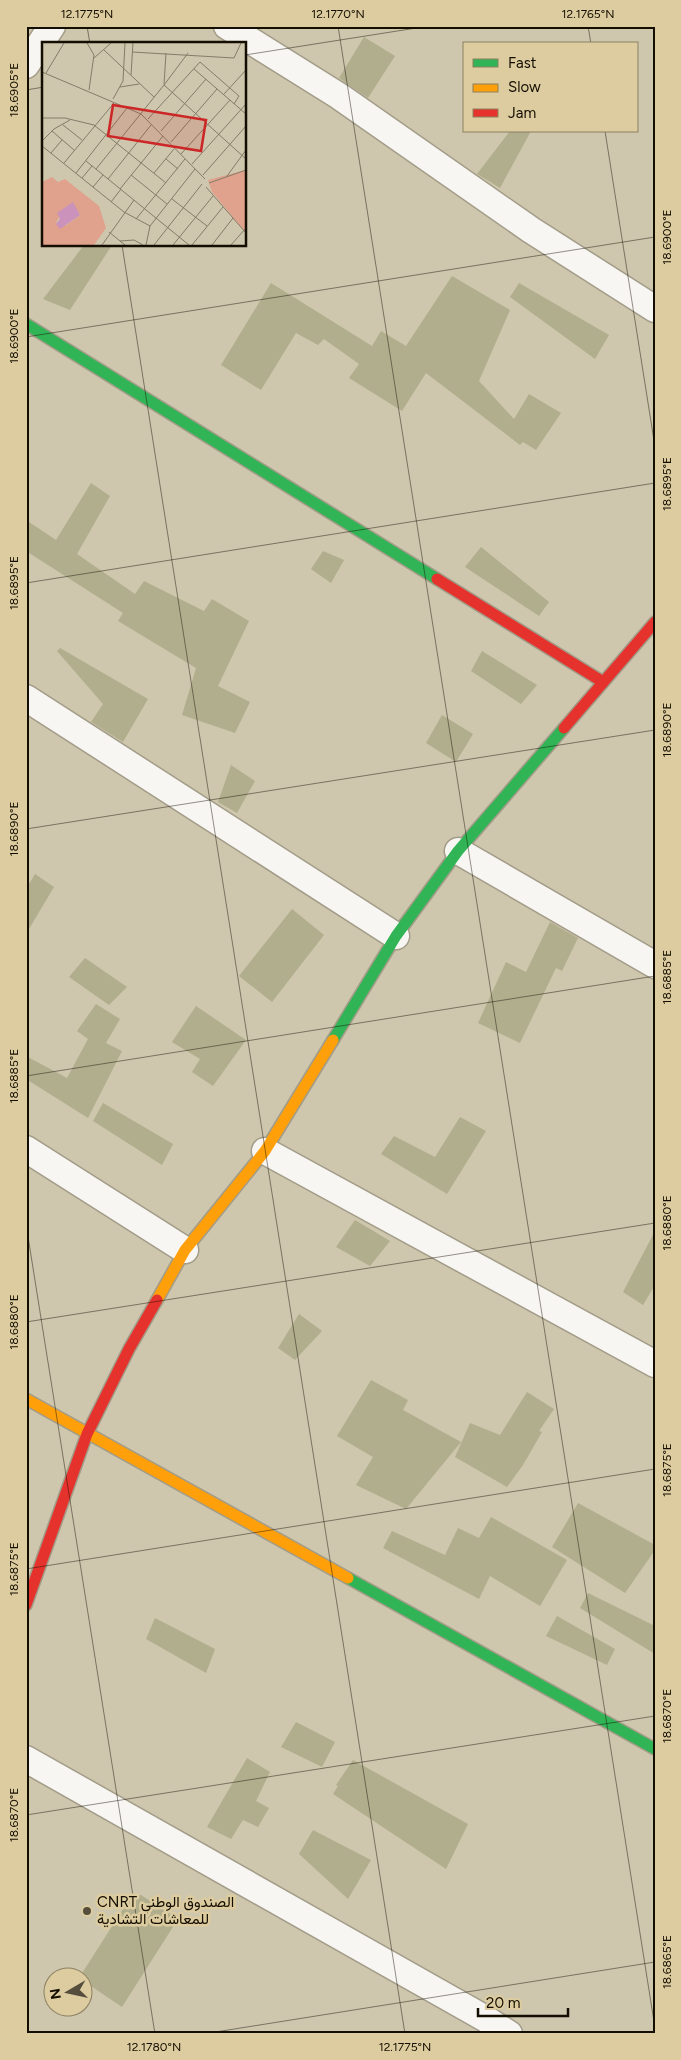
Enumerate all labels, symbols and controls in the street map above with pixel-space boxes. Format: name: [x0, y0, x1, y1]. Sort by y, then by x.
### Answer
text: 12.1775°N: [61, 7, 113, 21]
text: 12.1770°N: [311, 7, 365, 21]
text: 12.1765°N: [562, 7, 614, 21]
inset map: [42, 42, 246, 246]
legend: [463, 42, 638, 132]
text: Fast: [508, 54, 537, 72]
text: 18.6905°E: [7, 63, 21, 117]
text: Slow: [508, 78, 541, 96]
text: Jam: [508, 104, 536, 122]
text: 18.6900°E: [660, 209, 674, 265]
text: 18.6900°E: [7, 308, 21, 364]
text: 18.6895°E: [660, 457, 674, 511]
text: 18.6895°E: [7, 556, 21, 610]
text: 18.6890°E: [660, 703, 674, 758]
text: 18.6890°E: [7, 802, 21, 857]
text: 18.6885°E: [660, 950, 674, 1004]
text: 18.6885°E: [7, 1049, 21, 1103]
text: 18.6880°E: [660, 1195, 674, 1251]
text: 18.6880°E: [7, 1294, 21, 1350]
text: 18.6875°E: [660, 1443, 674, 1497]
text: 18.6875°E: [7, 1542, 21, 1596]
text: 18.6870°E: [660, 1689, 674, 1743]
text: 18.6870°E: [7, 1788, 21, 1842]
place label: CNRT الصندوق الوطني للمعاشات التشادية: [97, 1893, 234, 1928]
marker: CNRT الصندوق الوطني للمعاشات التشادية: [81, 1905, 93, 1917]
text: 18.6865°E: [660, 1935, 674, 1989]
north arrow: [42, 1968, 92, 2018]
scale bar: [478, 1985, 568, 2017]
text: N: [46, 1987, 65, 2001]
text: 20 m: [486, 1994, 520, 2012]
text: 12.1780°N: [127, 2040, 181, 2054]
text: 12.1775°N: [379, 2040, 431, 2054]

